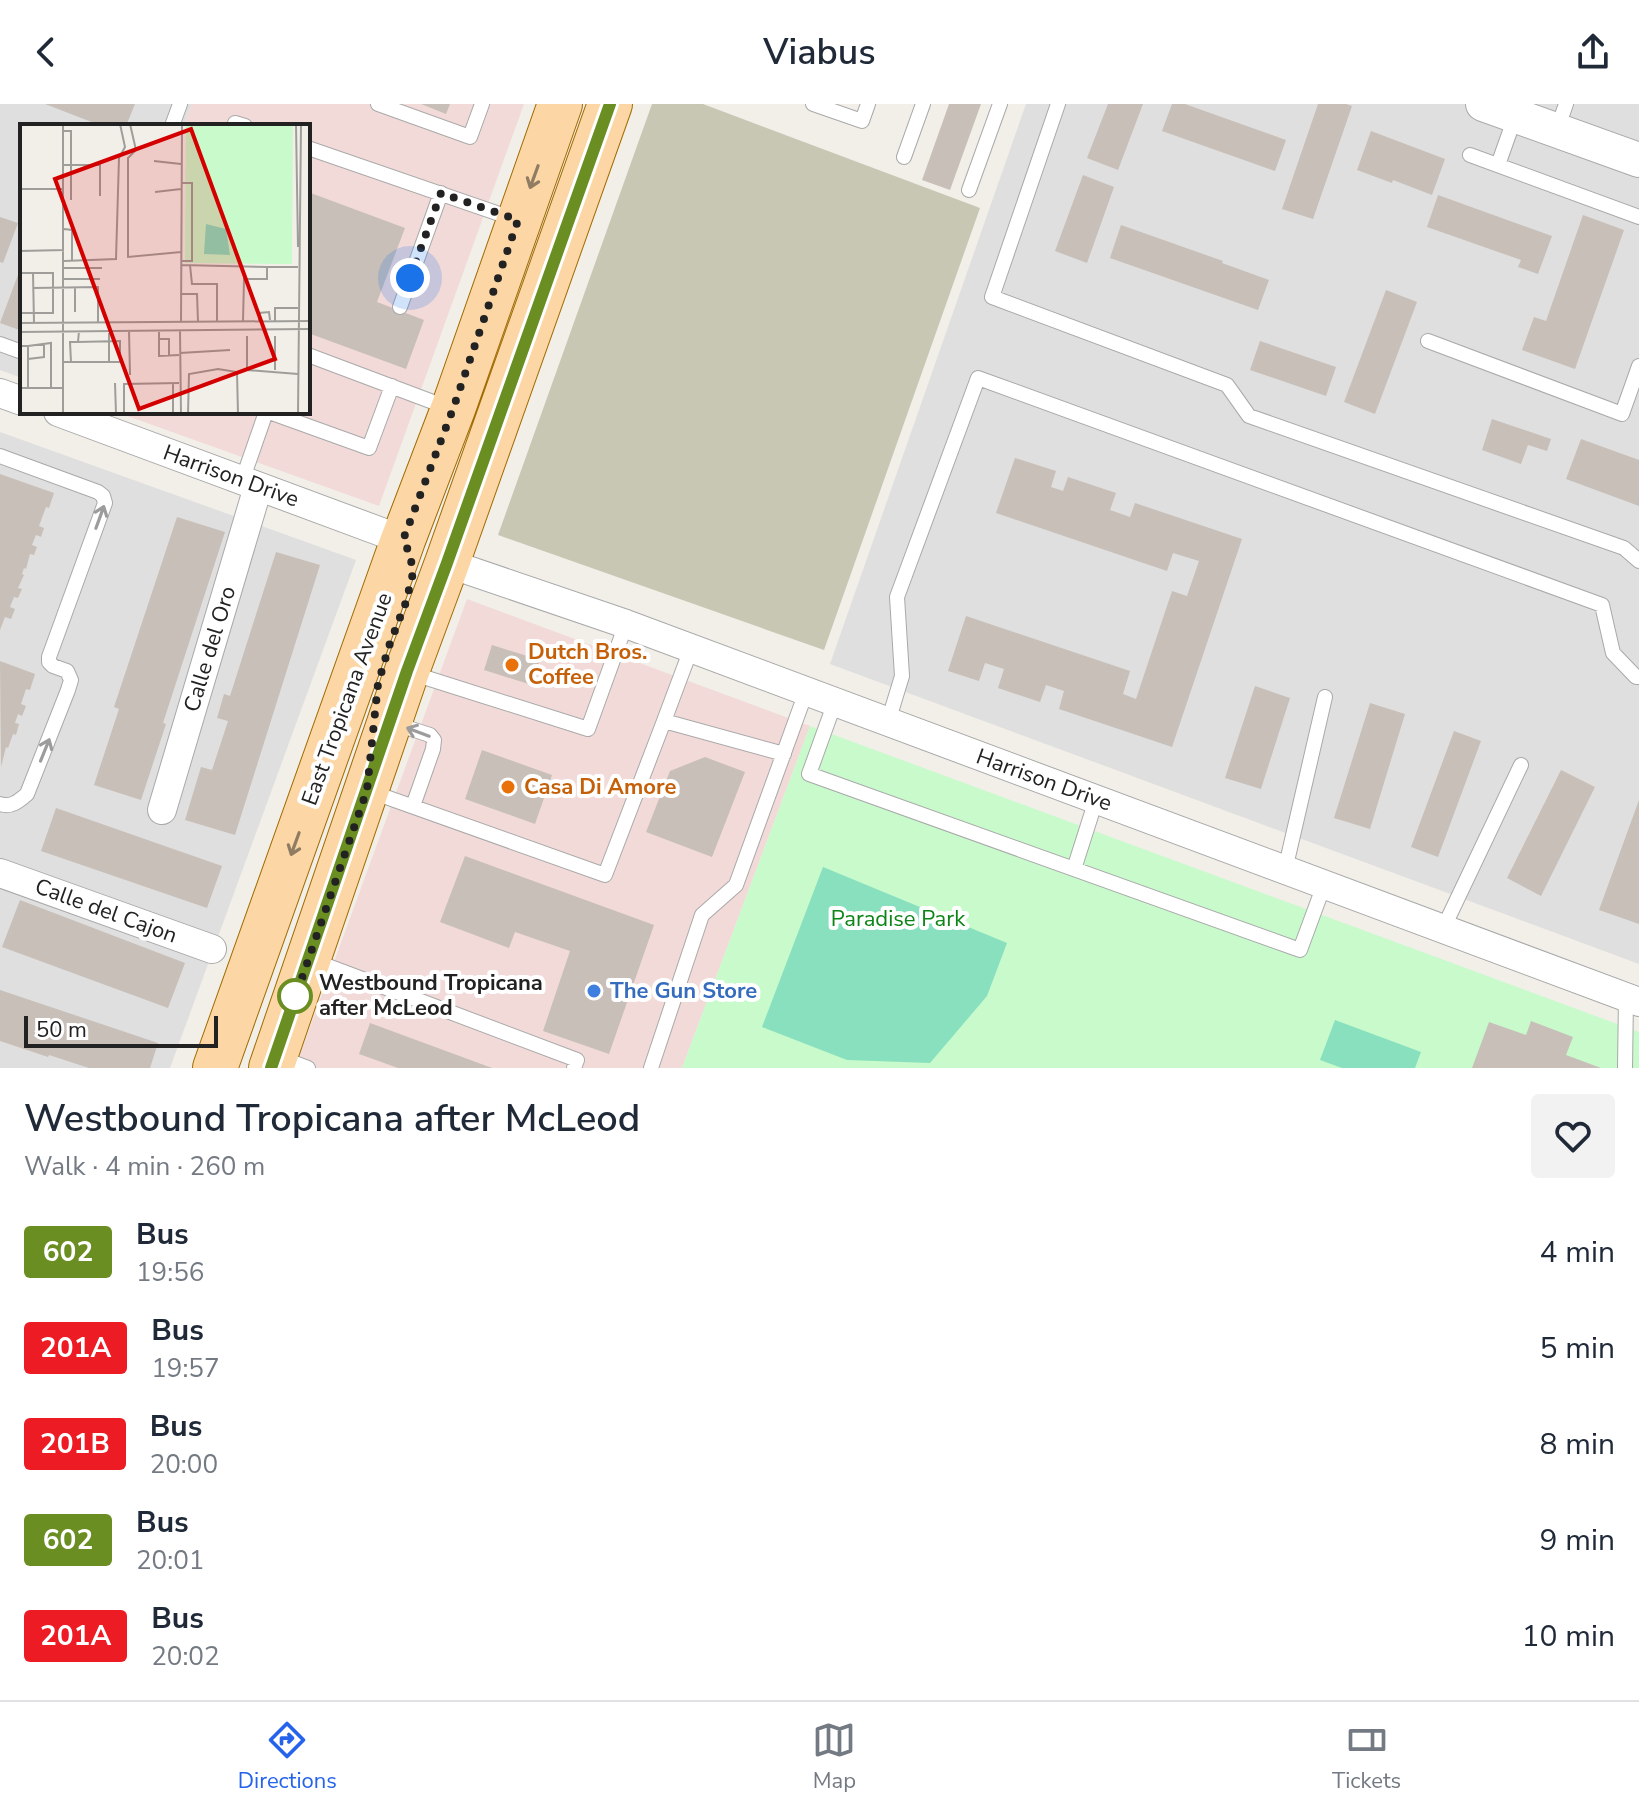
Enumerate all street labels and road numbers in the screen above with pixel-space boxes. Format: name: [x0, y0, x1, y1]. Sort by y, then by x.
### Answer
street label: Harrison Drive: [159, 438, 303, 514]
street label: Calle del Oro: [177, 582, 243, 716]
street label: East Tropicana Avenue: [295, 589, 399, 809]
street label: Harrison Drive: [972, 742, 1116, 818]
street label: Calle del Cajon: [31, 871, 181, 951]

